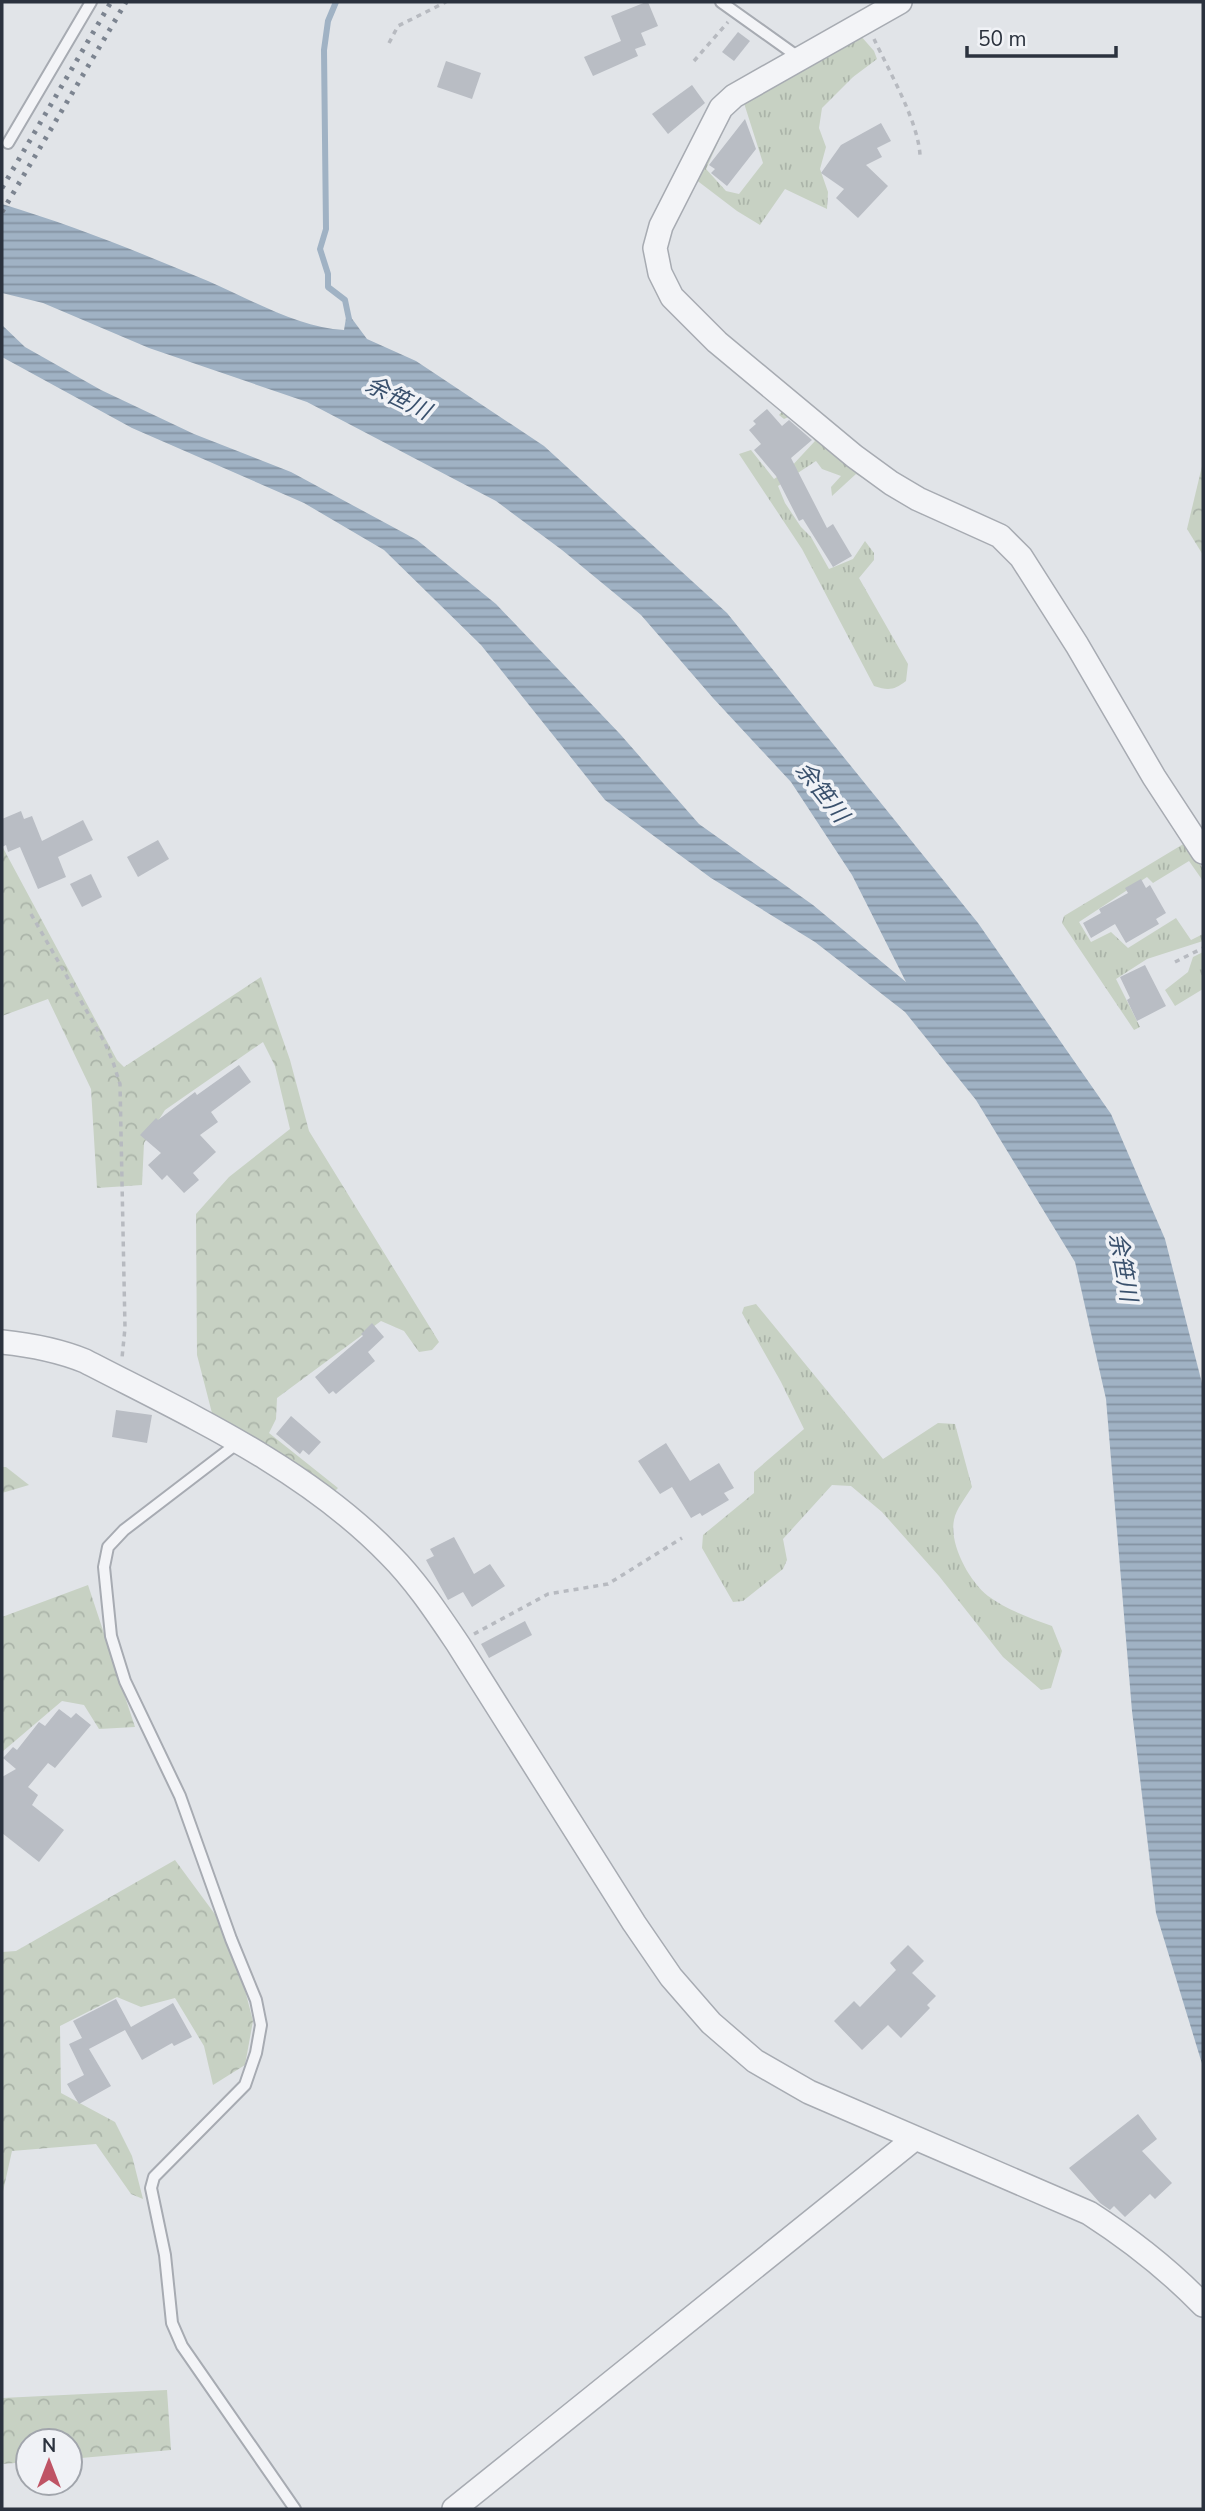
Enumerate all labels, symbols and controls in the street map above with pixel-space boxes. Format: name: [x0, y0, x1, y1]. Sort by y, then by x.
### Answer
scale bar: [967, 14, 1116, 58]
text: 50 m: [978, 25, 1027, 53]
water label: 余笹川: [360, 369, 438, 428]
water label: 余笹川: [789, 755, 857, 831]
water label: 余笹川: [1102, 1230, 1145, 1307]
north arrow: [14, 2427, 84, 2497]
text: N: [42, 2433, 56, 2459]

